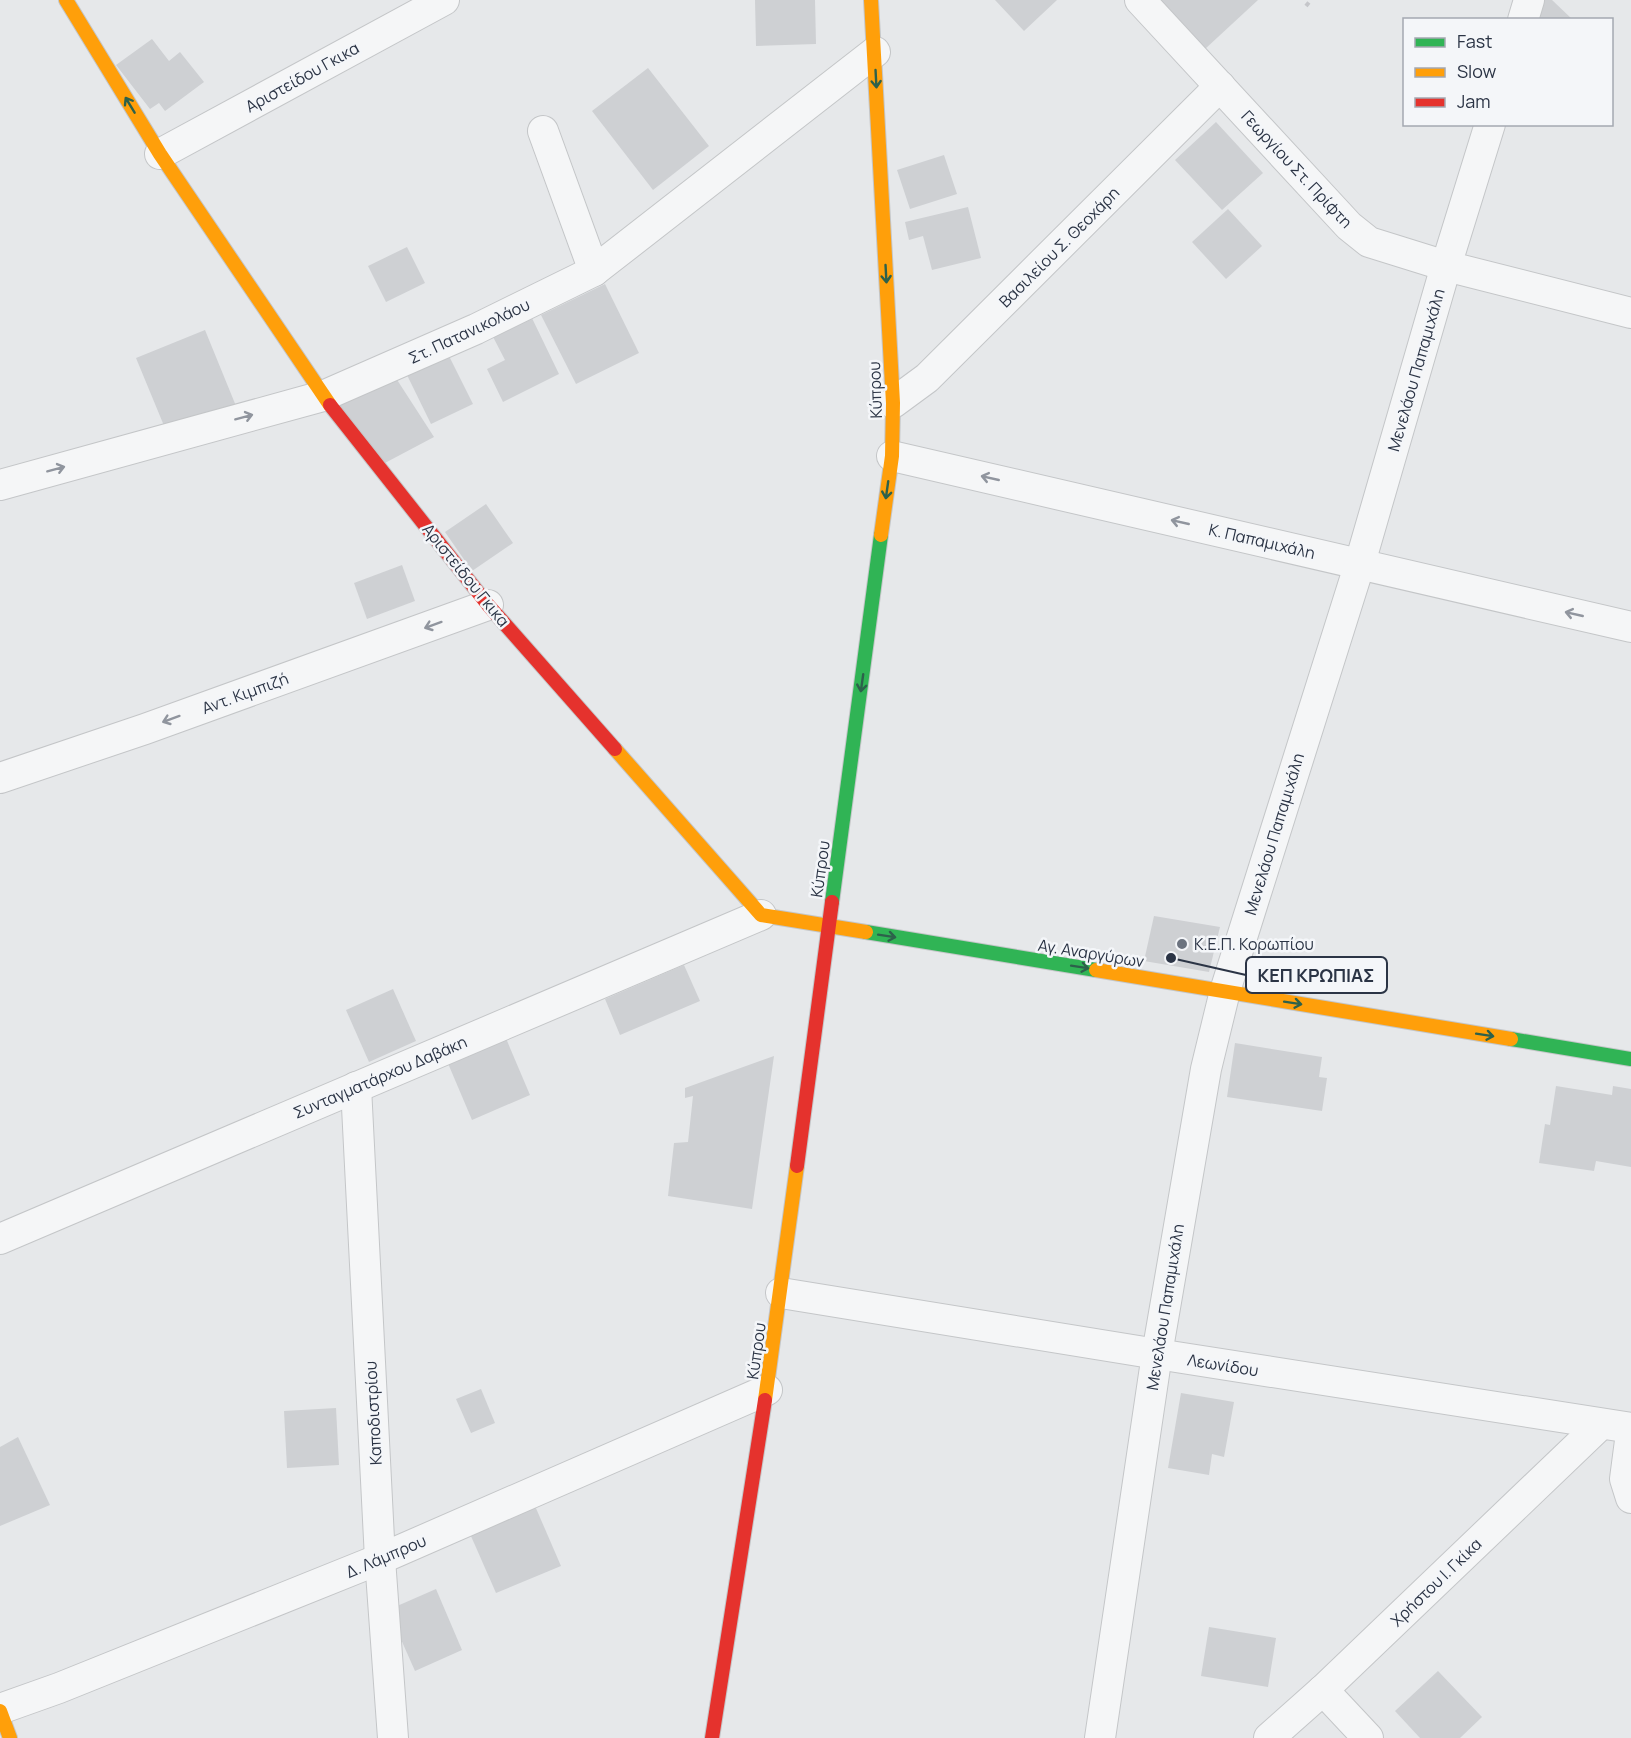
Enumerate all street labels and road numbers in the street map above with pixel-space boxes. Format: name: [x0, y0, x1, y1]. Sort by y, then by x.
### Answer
street label: Αριστείδου Γκικα: [241, 37, 363, 117]
street label: Γεωργίου Στ. Πρίφτη: [1237, 105, 1357, 233]
street label: Βασιλείου Σ. Θεοχάρη: [994, 182, 1124, 312]
street label: Μενελάου Παπαμιχάλη: [1382, 286, 1450, 454]
street label: Στ. Πατανικολάου: [405, 293, 533, 369]
street label: Κύπρου: [863, 361, 887, 419]
street label: Κ. Παπαμιχάλη: [1207, 518, 1317, 564]
street label: Αριστείδου Γκικα: [418, 519, 514, 631]
street label: Αντ. Κιμπιζή: [199, 667, 291, 719]
street label: Μενελάου Παπαμιχάλη: [1239, 750, 1309, 918]
street label: Κύπρου: [805, 839, 835, 899]
street label: Αγ. Αναργύρων: [1036, 934, 1146, 972]
street label: Συνταγματάρχου Δαβάκη: [290, 1030, 470, 1124]
street label: Μενελάου Παπαμιχάλη: [1141, 1222, 1189, 1392]
street label: Κύπρου: [741, 1321, 771, 1381]
street label: Λεωνίδου: [1186, 1349, 1260, 1381]
street label: Καποδιστρίου: [359, 1360, 387, 1466]
street label: Δ. Λάμπρου: [342, 1529, 430, 1583]
street label: Χρήστου Ι. Γκίκα: [1386, 1533, 1486, 1631]

